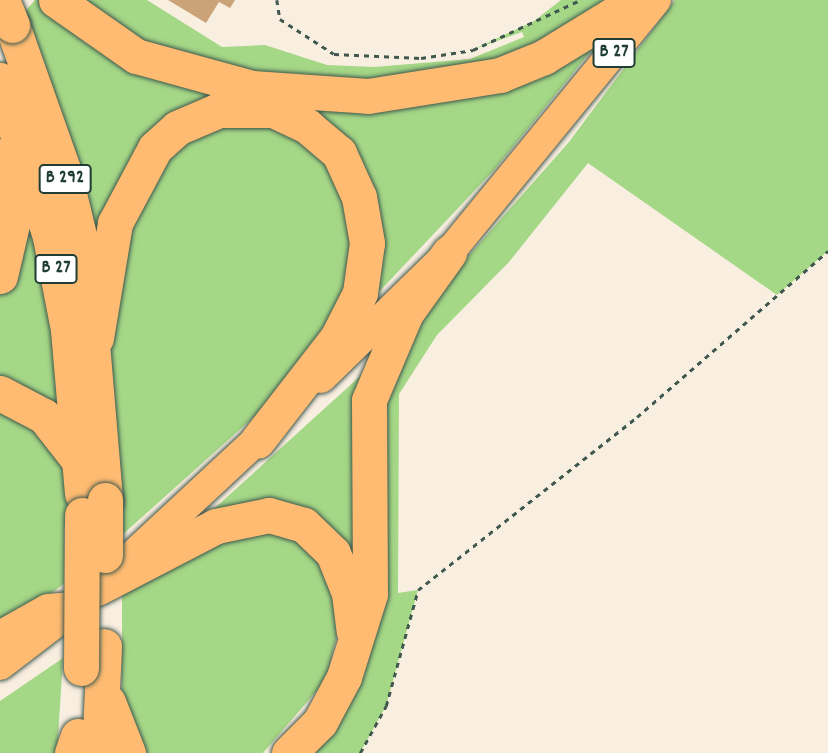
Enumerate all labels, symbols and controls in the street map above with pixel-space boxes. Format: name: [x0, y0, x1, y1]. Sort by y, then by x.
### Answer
road number: B 27: [591, 38, 637, 68]
road number: B 292: [37, 164, 93, 195]
road number: B 27: [33, 254, 79, 284]

